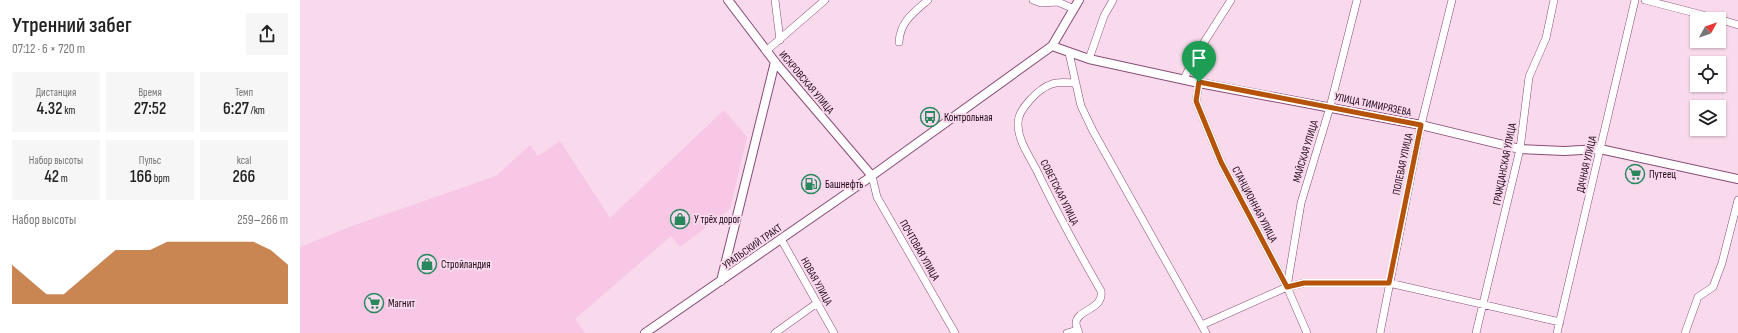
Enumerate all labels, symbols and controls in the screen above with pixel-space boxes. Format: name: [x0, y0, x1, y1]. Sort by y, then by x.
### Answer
text: Утренний забег: [12, 12, 132, 39]
north arrow: [1690, 12, 1726, 48]
map controls: [1690, 12, 1726, 136]
button: share: [246, 13, 288, 55]
text: 07:12 · 6 × 720 m: [12, 41, 85, 57]
pin: [1182, 41, 1216, 82]
icon: arrive: [1188, 47, 1210, 69]
street label: ИСКРОВСКАЯ УЛИЦА: [776, 48, 837, 117]
button: locate: [1690, 56, 1726, 92]
text: Дистанция: [36, 86, 76, 99]
text: Время: [138, 86, 162, 99]
text: Темп: [235, 86, 253, 99]
street label: УЛИЦА ТИМИРЯЗЕВА: [1333, 90, 1413, 119]
text: 4.32: [37, 99, 62, 119]
text: 27:52: [134, 99, 166, 119]
text: 6:27: [223, 99, 249, 119]
button: layers: [1690, 100, 1726, 136]
text: km: [62, 104, 75, 117]
text: /km: [249, 104, 265, 117]
bus stop icon: Контрольная: [919, 106, 941, 128]
place label: Контрольная: [944, 111, 993, 124]
street label: МАЙСКАЯ УЛИЦА: [1289, 118, 1321, 184]
street label: ГРАЖДАНСКАЯ УЛИЦА: [1490, 122, 1519, 206]
street label: ПОЛЕВАЯ УЛИЦА: [1390, 132, 1415, 196]
street label: ДАЧНАЯ УЛИЦА: [1574, 134, 1599, 194]
text: Набор высоты: [29, 154, 83, 167]
text: Пульс: [139, 154, 161, 167]
text: kcal: [237, 154, 251, 167]
street label: СОВЕТСКАЯ УЛИЦА: [1037, 157, 1082, 227]
supermarket icon: Путеец: [1624, 163, 1646, 185]
street label: СТАНЦИОННАЯ УЛИЦА: [1229, 164, 1280, 245]
text: 42: [44, 167, 59, 187]
text: 166: [130, 167, 152, 187]
text: 266: [233, 167, 255, 187]
place label: Путеец: [1649, 168, 1676, 181]
text: m: [59, 172, 68, 185]
text: bpm: [152, 172, 170, 185]
fuel station icon: Башнефть: [800, 173, 822, 195]
place label: Башнефть: [825, 178, 864, 191]
shop icon: У трёх дорог: [669, 208, 691, 230]
text: Набор высоты: [12, 212, 76, 228]
text: 259–266 m: [237, 212, 288, 228]
place label: У трёх дорог: [694, 213, 741, 226]
street label: ПОЧТОВАЯ УЛИЦА: [897, 218, 942, 283]
street label: УРАЛЬСКИЙ ТРАКТ: [719, 220, 785, 272]
shop icon: Стройландия: [416, 253, 438, 275]
street label: НОВАЯ УЛИЦА: [798, 255, 835, 308]
place label: Стройландия: [441, 258, 491, 271]
supermarket icon: Магнит: [363, 292, 385, 314]
place label: Магнит: [388, 297, 415, 310]

